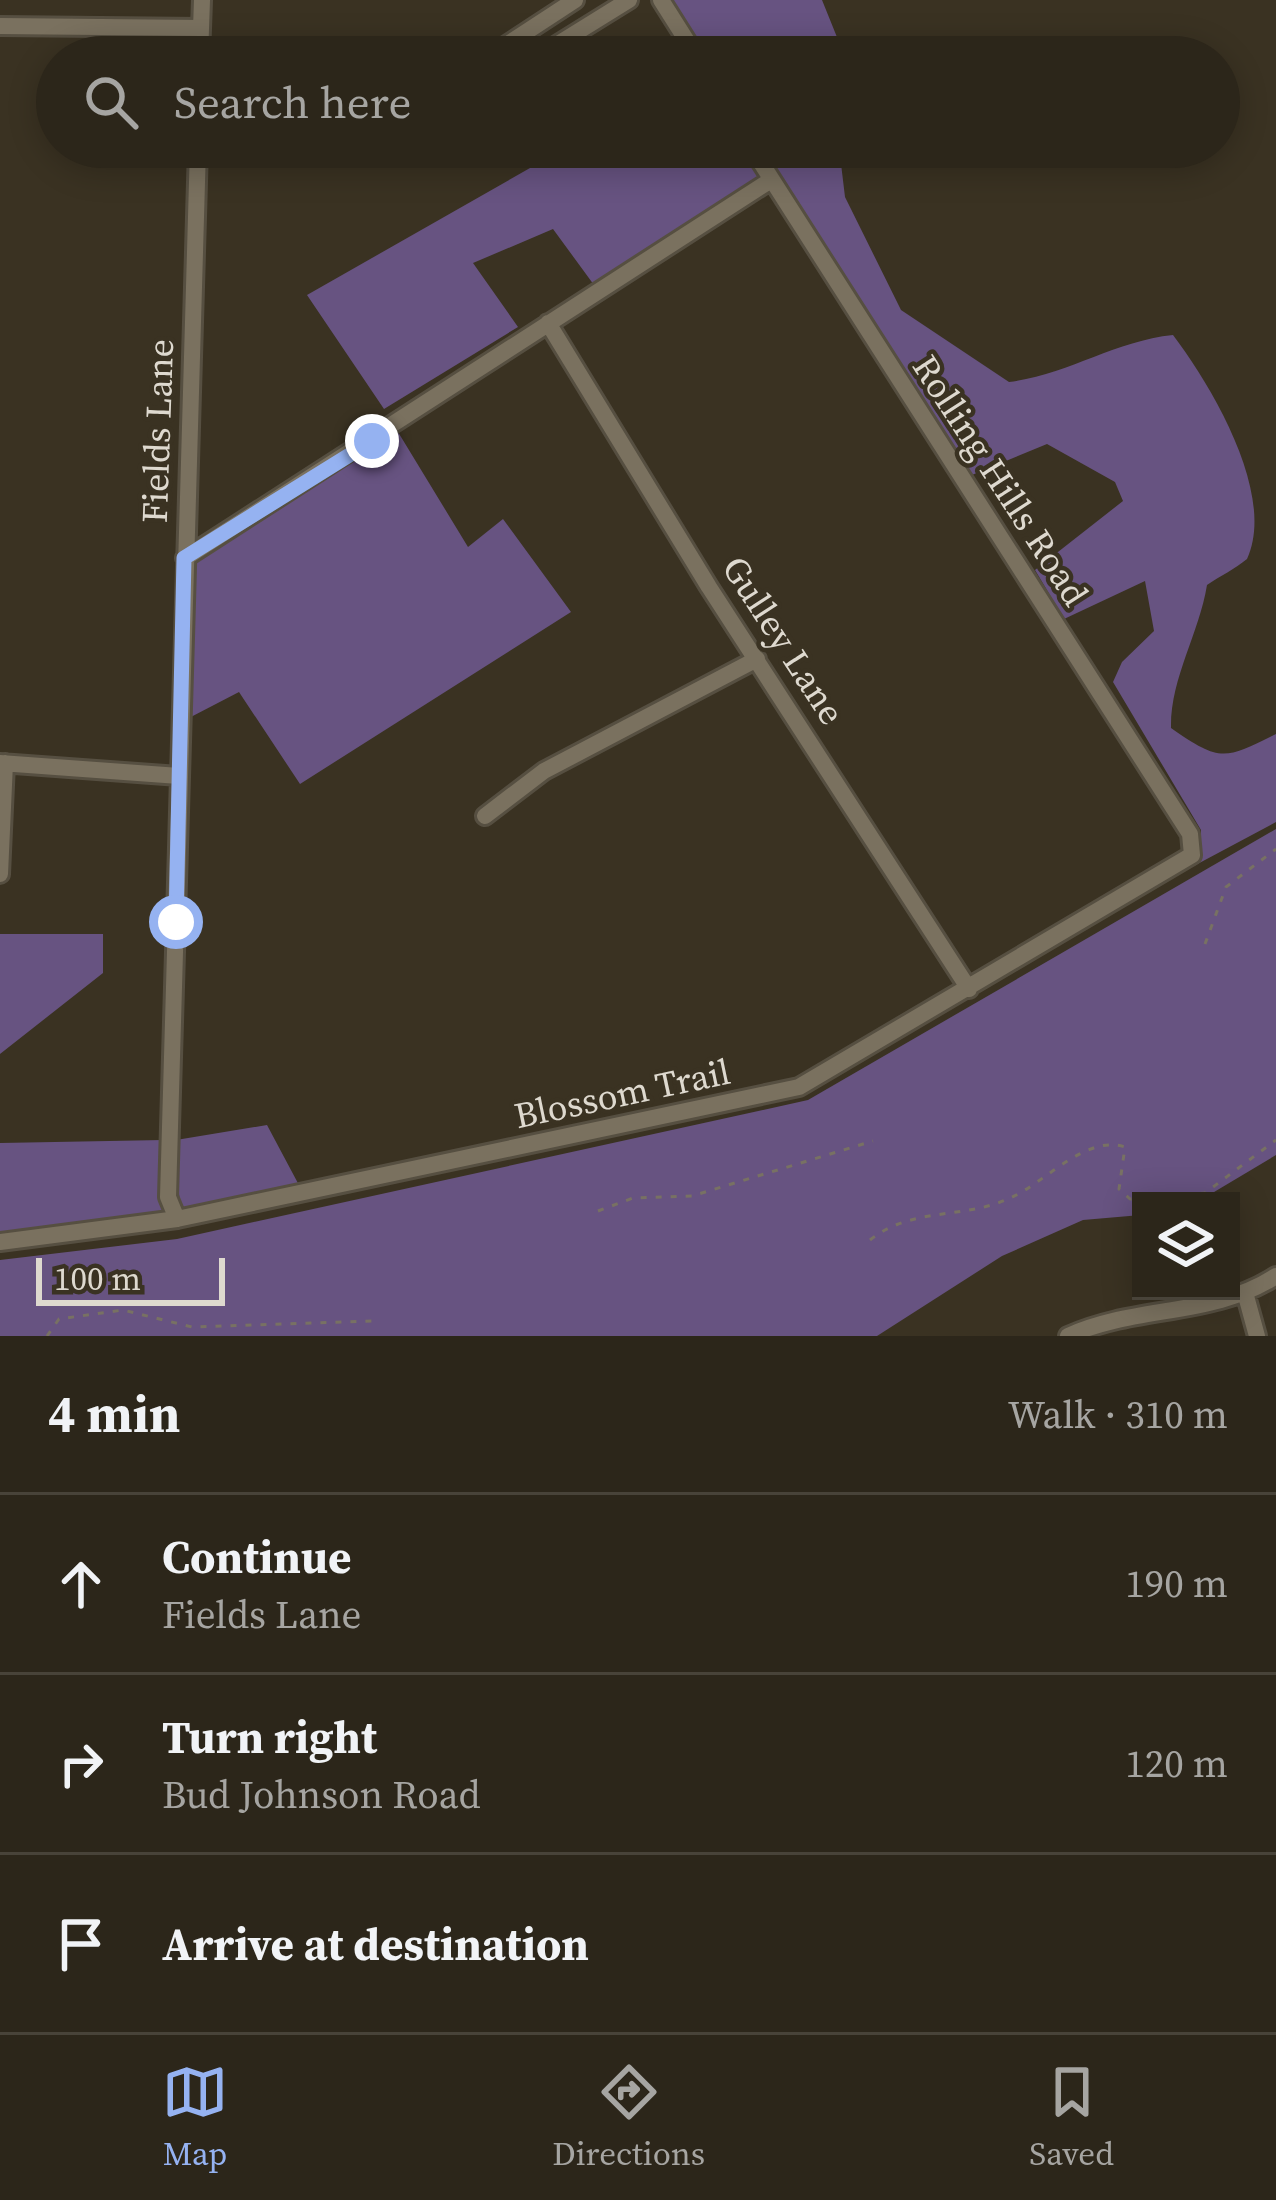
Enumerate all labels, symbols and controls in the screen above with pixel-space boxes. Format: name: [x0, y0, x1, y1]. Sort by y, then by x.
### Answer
search box: [36, 36, 1240, 168]
icon: search: [78, 69, 144, 135]
text: Search here: [174, 71, 411, 133]
street label: Fields Lane: [130, 338, 185, 524]
street label: Rolling Hills Road: [901, 345, 1100, 615]
route end: [345, 414, 399, 468]
street label: Gulley Lane: [711, 547, 856, 734]
route start: [149, 895, 203, 949]
street label: Blossom Trail: [510, 1047, 734, 1140]
map controls: [1132, 1192, 1240, 1300]
button: layers: [1132, 1192, 1240, 1300]
scale bar: [36, 1252, 225, 1305]
text: 100 m: [54, 1256, 141, 1301]
text: 4 min: [48, 1379, 180, 1449]
text: Walk · 310 m: [1008, 1388, 1228, 1441]
text: Continue: [162, 1526, 351, 1588]
icon: ahead: [48, 1551, 114, 1617]
text: 190 m: [1125, 1557, 1228, 1610]
text: Fields Lane: [162, 1588, 361, 1641]
text: Turn right: [162, 1706, 377, 1768]
icon: right: [48, 1731, 114, 1797]
text: 120 m: [1125, 1737, 1228, 1790]
text: Bud Johnson Road: [162, 1768, 481, 1821]
icon: arrive: [48, 1911, 114, 1977]
text: Arrive at destination: [162, 1913, 589, 1975]
tab: Map: [162, 2059, 228, 2176]
tab: Directions: [552, 2059, 705, 2176]
tab: Saved: [1029, 2059, 1114, 2176]

